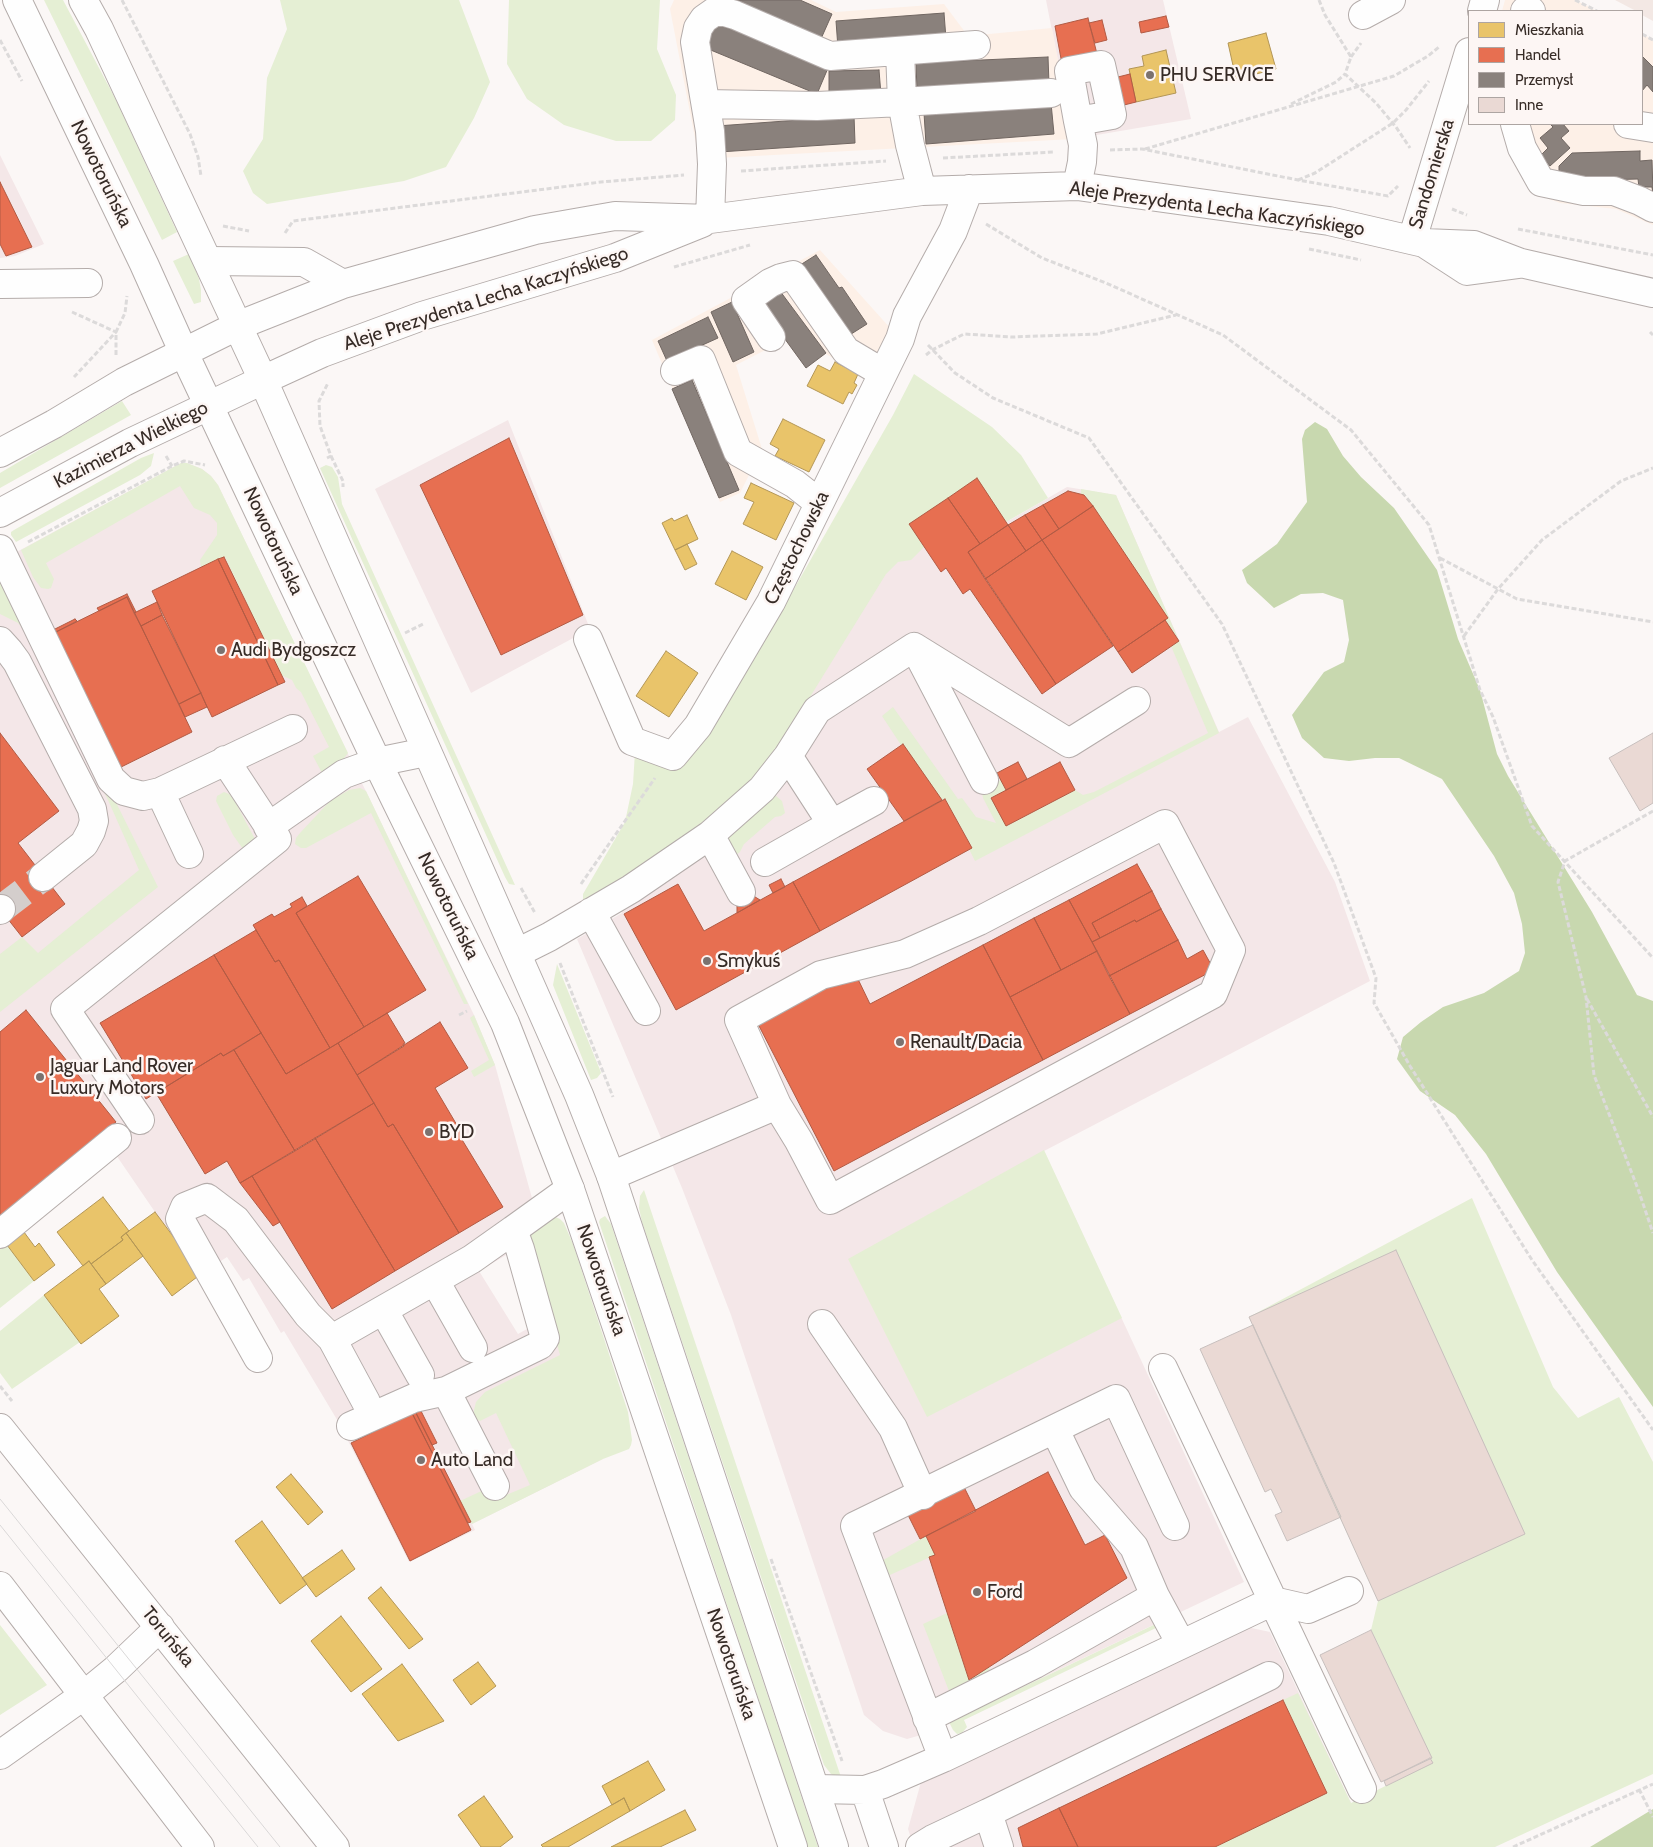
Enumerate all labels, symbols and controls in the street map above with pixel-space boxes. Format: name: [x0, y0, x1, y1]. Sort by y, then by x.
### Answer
legend: [1468, 10, 1643, 125]
text: Mieszkania: [1515, 21, 1584, 39]
text: Handel: [1515, 46, 1561, 64]
place label: PHU SERVICE: [1160, 64, 1274, 86]
marker: PHU SERVICE: [1144, 69, 1156, 81]
text: Przemysł: [1515, 71, 1573, 89]
text: Inne: [1515, 96, 1543, 114]
street label: Sandomierska: [1404, 116, 1460, 232]
street label: Nowotoruńska: [65, 117, 137, 231]
street label: Aleje Prezydenta Lecha Kaczyńskiego: [1068, 177, 1366, 241]
street label: Aleje Prezydenta Lecha Kaczyńskiego: [341, 242, 631, 356]
street label: Kazimierza Wielkiego: [50, 396, 212, 494]
street label: Nowotoruńska: [238, 484, 308, 598]
street label: Częstochowska: [760, 488, 834, 608]
place label: Audi Bydgoszcz: [231, 639, 356, 661]
marker: Audi Bydgoszcz: [215, 644, 227, 656]
street label: Nowotoruńska: [412, 849, 484, 963]
place label: Smykuś: [717, 950, 780, 972]
marker: Smykuś: [701, 955, 713, 967]
place label: Renault/Dacia: [910, 1031, 1022, 1053]
marker: Renault/Dacia: [894, 1036, 906, 1048]
place label: Jaguar Land Rover Luxury Motors: [50, 1055, 193, 1099]
marker: Jaguar Land Rover Luxury Motors: [34, 1071, 46, 1083]
place label: BYD: [439, 1121, 474, 1143]
marker: BYD: [423, 1126, 435, 1138]
street label: Nowotoruńska: [571, 1221, 631, 1339]
place label: Auto Land: [431, 1449, 513, 1471]
marker: Auto Land: [415, 1454, 427, 1466]
place label: Ford: [987, 1581, 1023, 1603]
marker: Ford: [971, 1586, 983, 1598]
street label: Toruńska: [137, 1602, 199, 1672]
street label: Nowotoruńska: [701, 1605, 761, 1723]

